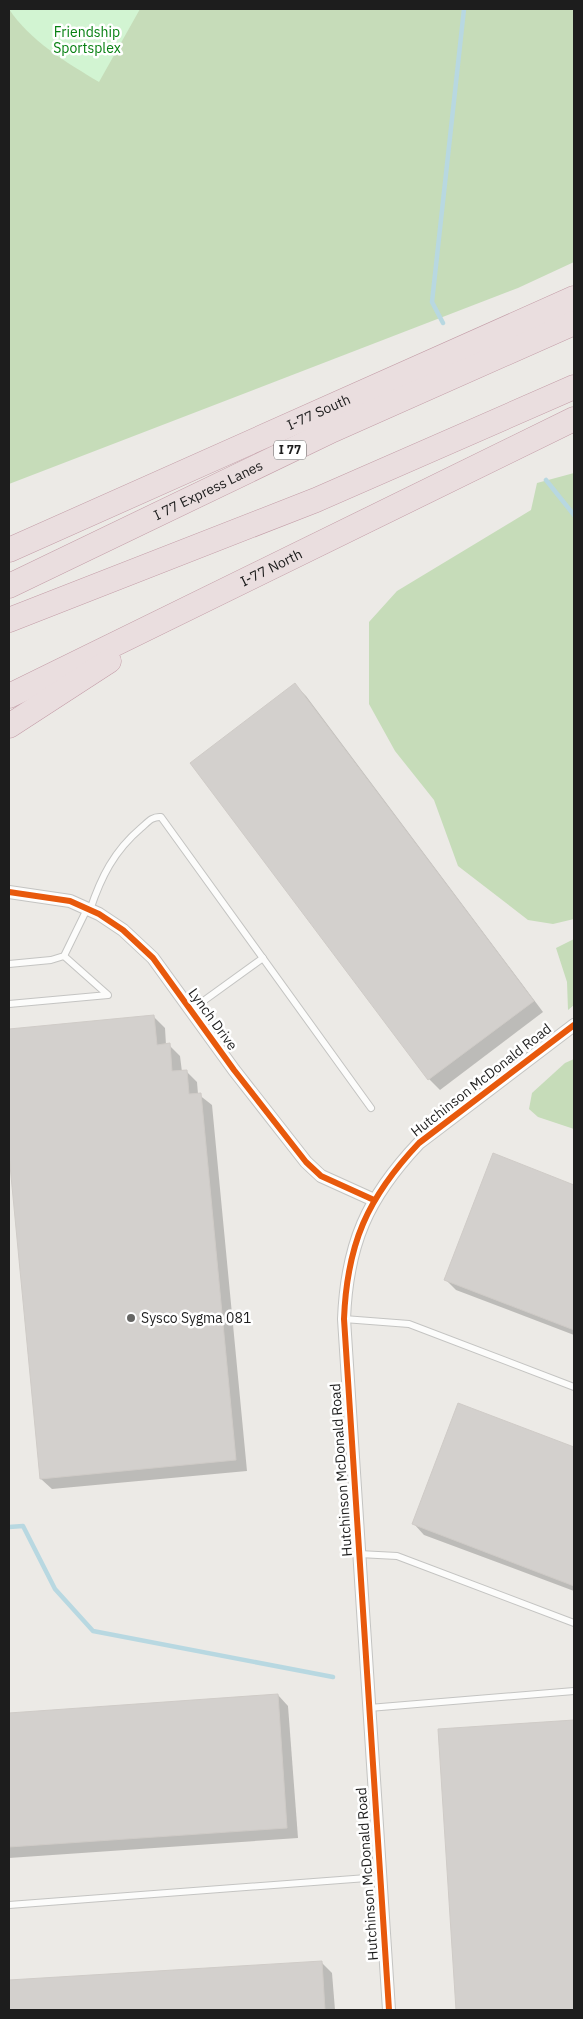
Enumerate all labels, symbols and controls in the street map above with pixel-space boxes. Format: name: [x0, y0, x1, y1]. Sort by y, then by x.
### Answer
park label: Friendship Sportsplex: [53, 23, 121, 57]
street label: I-77 South: [284, 390, 353, 434]
road number: I 77: [274, 440, 306, 460]
street label: I 77 Express Lanes: [151, 456, 266, 524]
street label: I-77 North: [237, 545, 305, 590]
street label: Lynch Drive: [185, 985, 242, 1054]
street label: Hutchinson McDonald Road: [407, 1019, 555, 1141]
place label: Sysco Sygma 081: [141, 1309, 251, 1327]
marker: Sysco Sygma 081: [125, 1312, 137, 1324]
street label: Hutchinson McDonald Road: [326, 1383, 356, 1557]
street label: Hutchinson McDonald Road: [352, 1787, 382, 1961]

